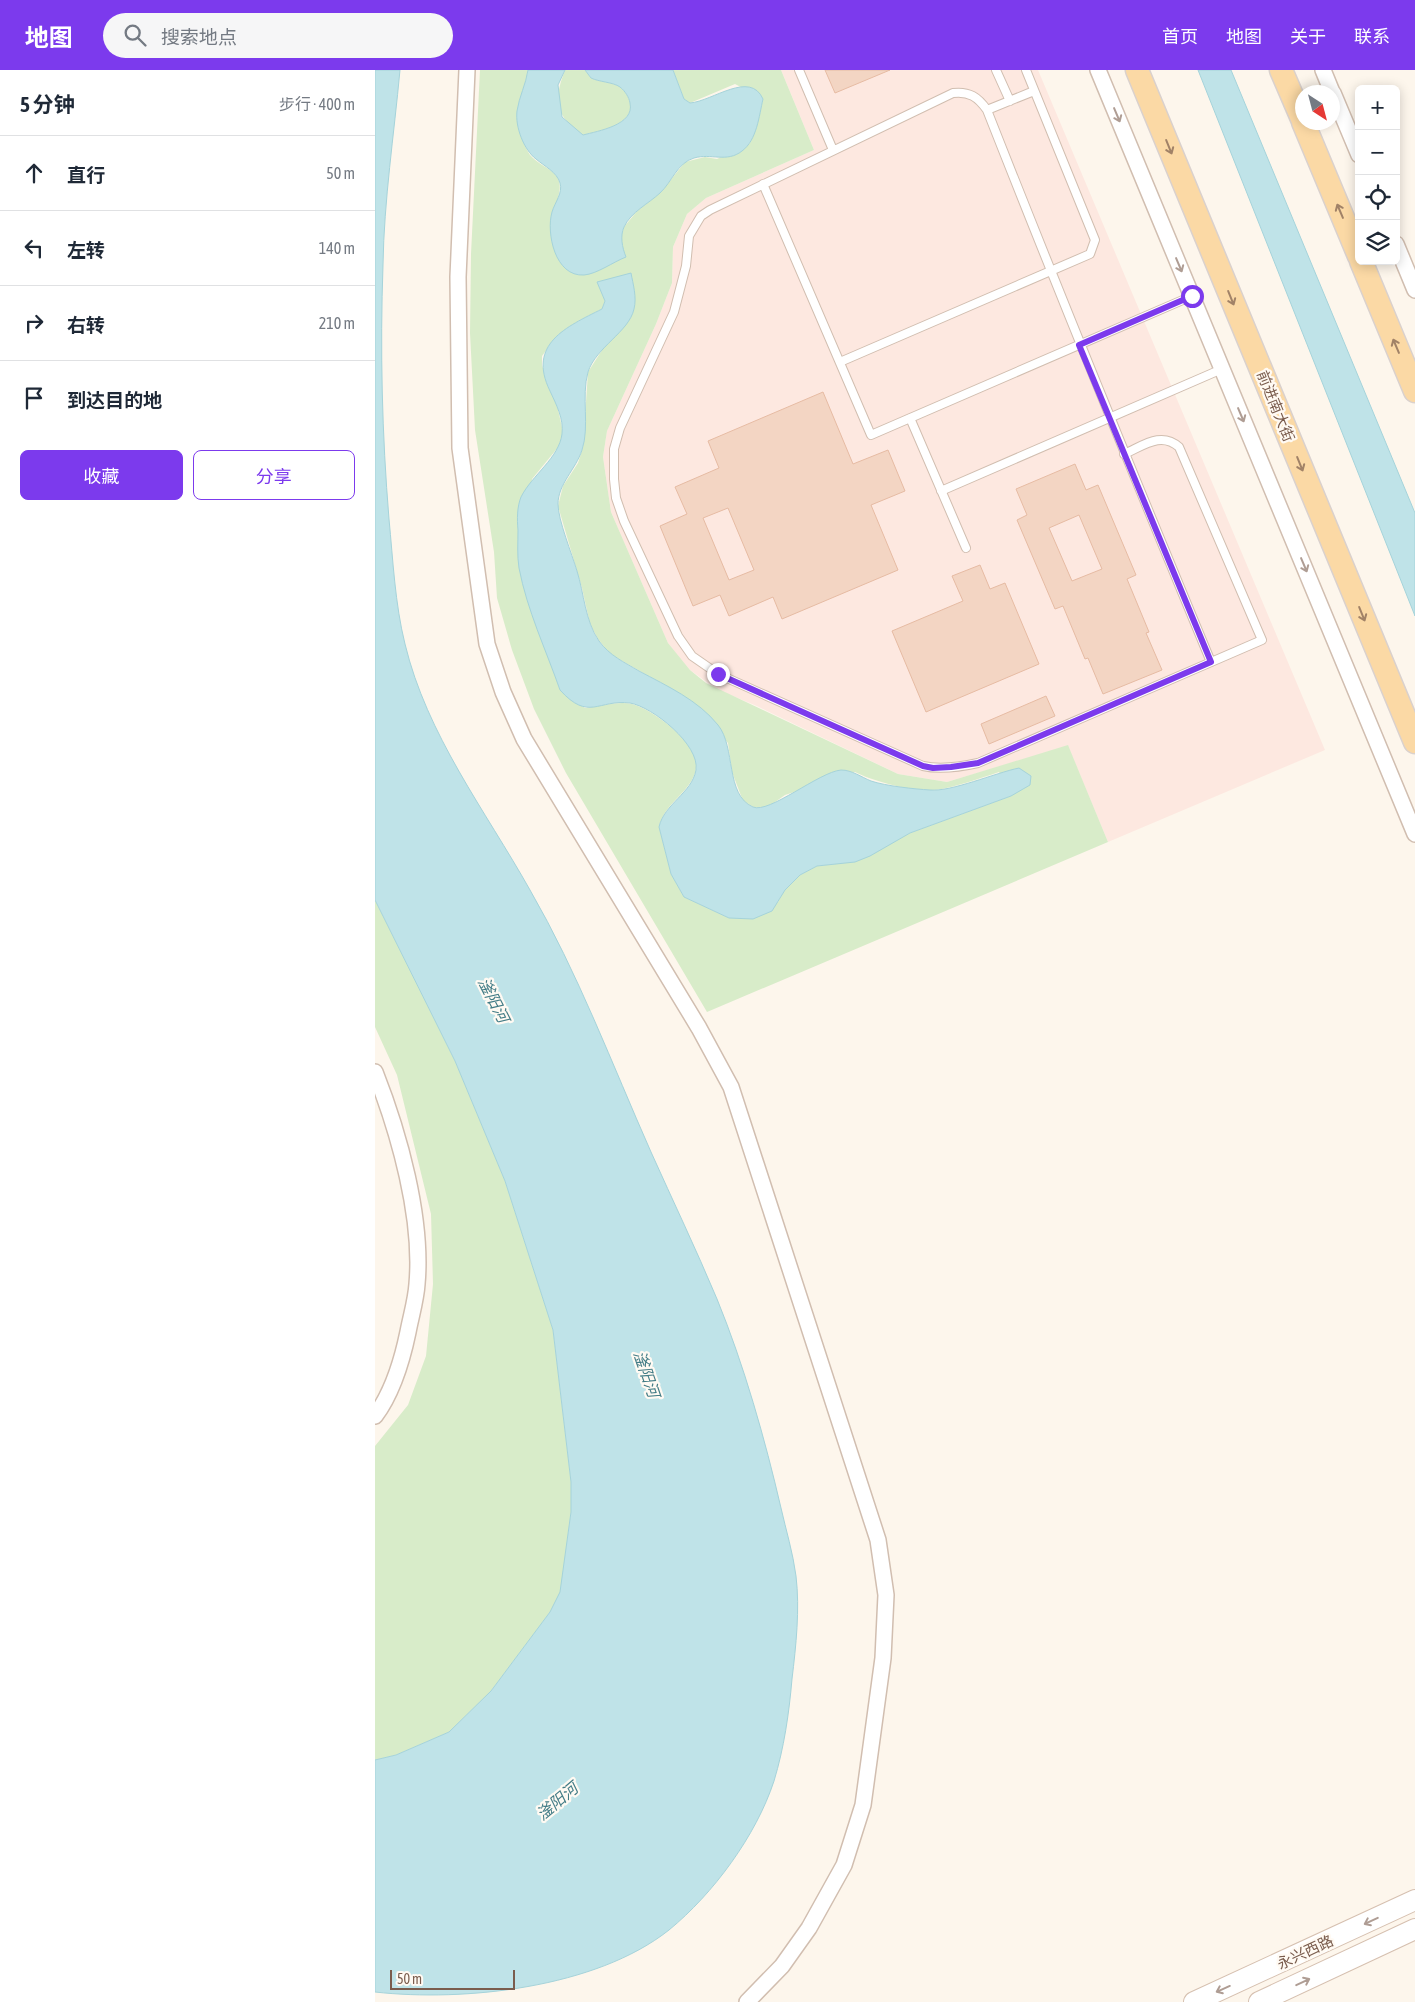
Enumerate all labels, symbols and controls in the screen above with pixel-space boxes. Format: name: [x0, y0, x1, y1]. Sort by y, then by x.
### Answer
search box: [103, 13, 453, 58]
icon: search: [121, 21, 149, 49]
text: 地图: [25, 24, 73, 51]
text: 搜索地点: [161, 26, 237, 48]
text: 首页: [1162, 26, 1198, 47]
text: 地图: [1226, 26, 1262, 47]
text: 关于: [1290, 26, 1326, 47]
text: 联系: [1354, 26, 1390, 47]
north arrow: [1295, 85, 1340, 130]
map controls: [1355, 85, 1400, 265]
button: +: [1355, 85, 1400, 130]
text: 5 分钟: [20, 92, 75, 116]
text: 步行 · 400 m: [279, 95, 355, 113]
one-way arrow: [1112, 107, 1122, 122]
button: −: [1355, 130, 1400, 175]
one-way arrow: [1165, 139, 1174, 154]
icon: ahead: [20, 159, 48, 187]
text: 直行: [67, 164, 105, 186]
text: 50 m: [326, 164, 355, 182]
button: locate: [1355, 175, 1400, 220]
one-way arrow: [1335, 204, 1344, 219]
button: layers: [1355, 220, 1400, 265]
icon: left: [20, 234, 48, 262]
text: 左转: [67, 239, 105, 261]
text: 140 m: [319, 239, 355, 257]
one-way arrow: [1175, 257, 1184, 272]
route start: [1181, 285, 1204, 308]
one-way arrow: [1227, 289, 1236, 305]
icon: right: [20, 309, 48, 337]
text: 右转: [67, 314, 105, 336]
text: 210 m: [319, 314, 355, 332]
one-way arrow: [1391, 339, 1401, 354]
street label: 前进南大街: [1254, 368, 1298, 444]
icon: arrive: [20, 384, 48, 412]
text: 到达目的地: [67, 389, 162, 411]
one-way arrow: [1237, 407, 1247, 422]
button: 收藏: [20, 450, 183, 500]
button: 分享: [193, 450, 355, 500]
one-way arrow: [1296, 456, 1305, 471]
one-way arrow: [1299, 557, 1309, 572]
one-way arrow: [1358, 606, 1367, 621]
route end: [707, 663, 730, 686]
water label: 滏阳河: [475, 975, 514, 1028]
water label: 滏阳河: [631, 1348, 664, 1402]
water label: 滏阳河: [533, 1777, 583, 1823]
one-way arrow: [1364, 1917, 1379, 1926]
street label: 永兴西路: [1274, 1932, 1336, 1972]
scale bar: [390, 1967, 515, 1990]
text: 50 m: [397, 1971, 422, 1987]
one-way arrow: [1295, 1977, 1310, 1986]
one-way arrow: [1216, 1985, 1231, 1994]

